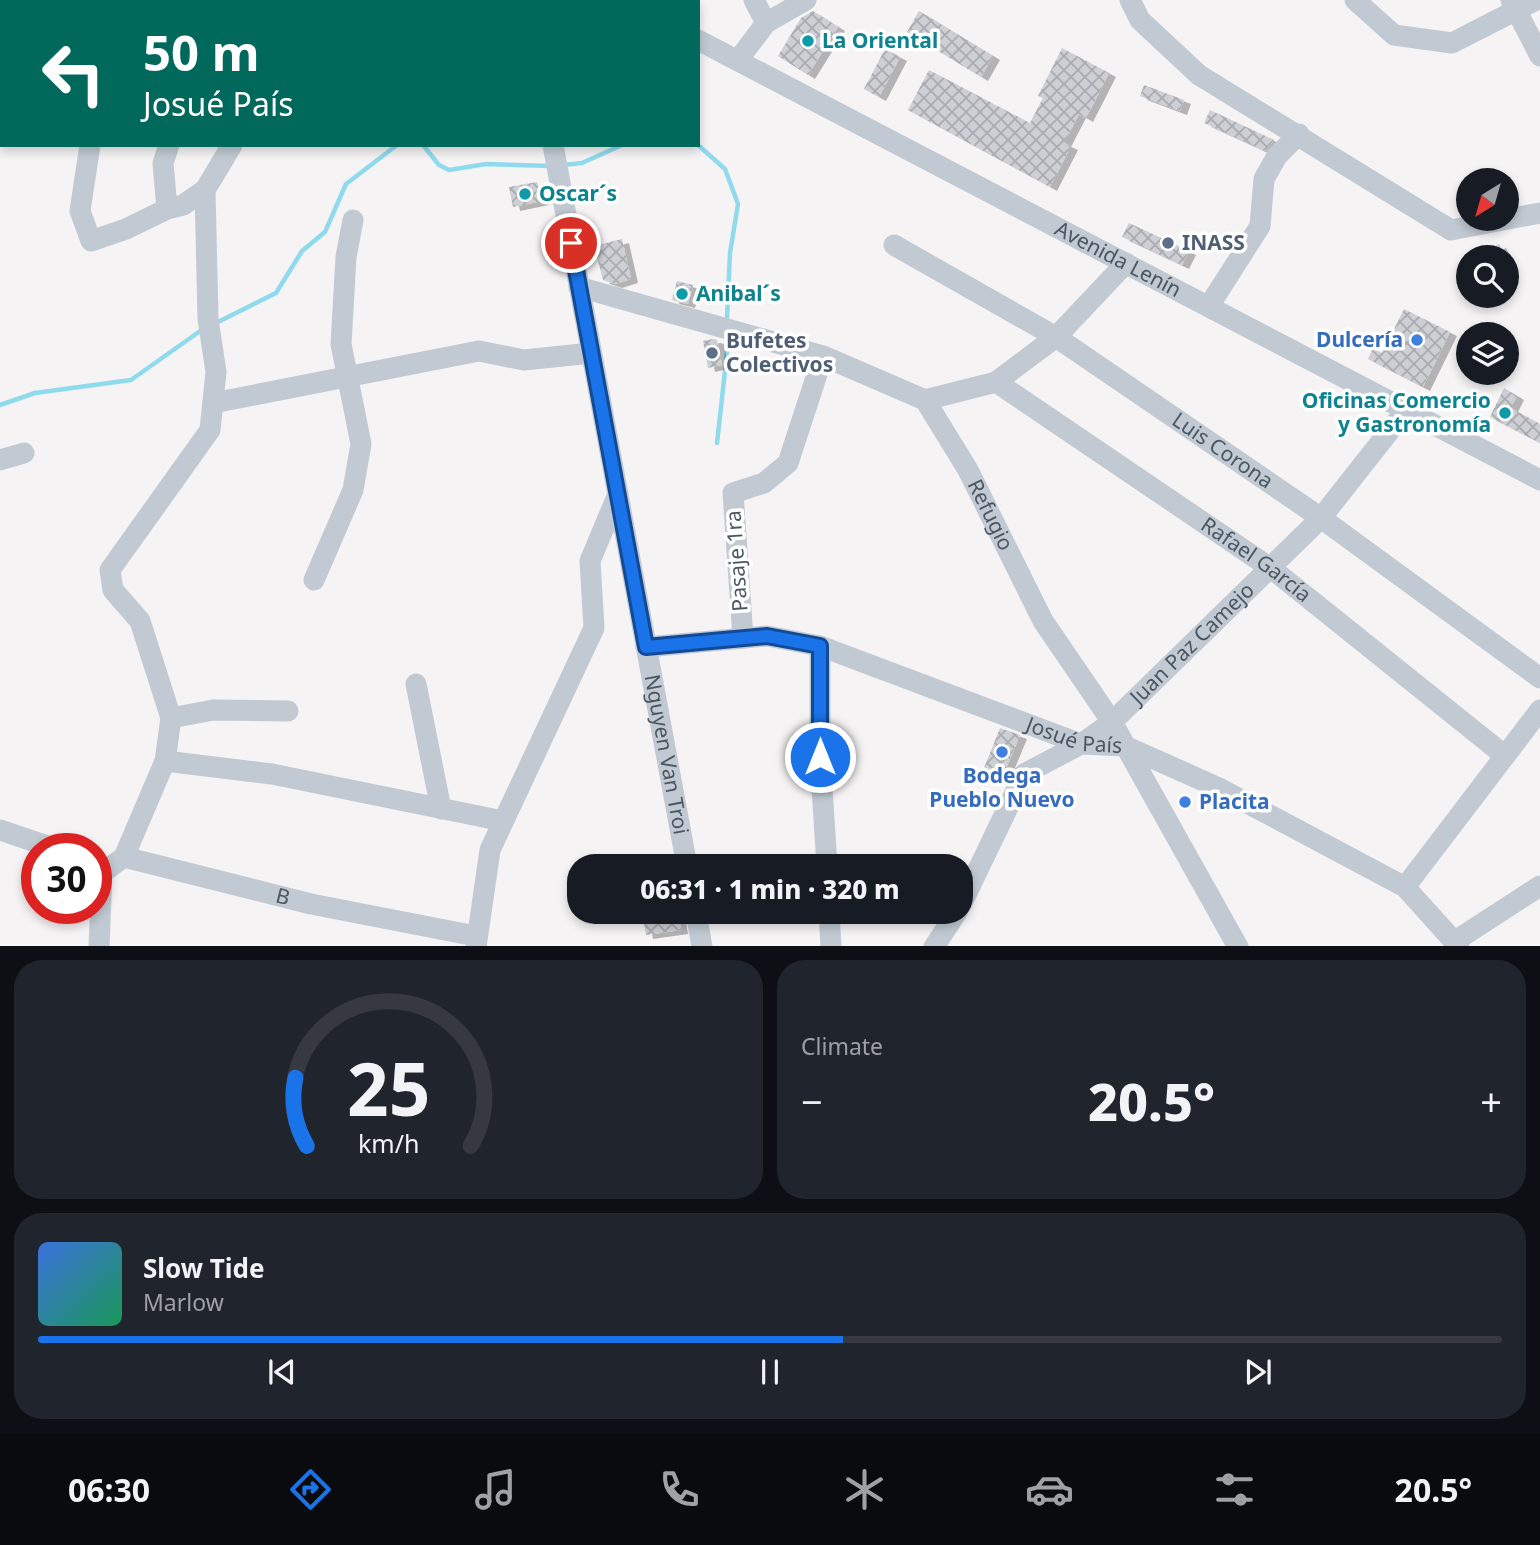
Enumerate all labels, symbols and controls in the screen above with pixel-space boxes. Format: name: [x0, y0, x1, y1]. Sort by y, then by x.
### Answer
text: 50 m: [143, 19, 260, 85]
place label: La Oriental: [822, 26, 938, 54]
icon: left: [28, 28, 119, 119]
marker: La Oriental: [800, 33, 816, 49]
text: Josué País: [143, 82, 293, 125]
north arrow: [1456, 168, 1519, 231]
map controls: [1456, 168, 1519, 385]
place label: Oscar´s: [539, 179, 617, 207]
marker: Oscar´s: [517, 186, 533, 202]
pin: [541, 213, 601, 273]
street label: Avenida Lenín: [1051, 214, 1187, 303]
icon: arrive: [552, 224, 590, 262]
place label: INASS: [1182, 228, 1245, 256]
marker: INASS: [1160, 235, 1176, 251]
button: search: [1456, 245, 1519, 308]
place label: Anibal´s: [696, 279, 781, 307]
marker: Anibal´s: [674, 286, 690, 302]
button: layers: [1456, 322, 1519, 385]
place label: Dulcería: [1316, 325, 1403, 353]
place label: Bufetes Colectivos: [726, 326, 833, 378]
marker: Dulcería: [1409, 332, 1425, 348]
marker: Bufetes Colectivos: [704, 345, 720, 361]
place label: Oficinas Comercio y Gastronomía: [1302, 386, 1491, 438]
street label: Luis Corona: [1167, 405, 1279, 494]
marker: Oficinas Comercio y Gastronomía: [1497, 405, 1513, 421]
street label: Refugio: [962, 474, 1021, 555]
street label: Pasaje 1ra: [719, 510, 753, 612]
street label: Rafael García: [1196, 510, 1317, 608]
street label: Juan Paz Camejo: [1122, 576, 1260, 711]
street label: Nguyen Van Troi: [639, 672, 696, 837]
street label: Josué País: [1021, 709, 1123, 759]
position arrow: [783, 720, 857, 794]
marker: Bodega Pueblo Nuevo: [994, 744, 1010, 760]
place label: Bodega Pueblo Nuevo: [929, 761, 1075, 813]
place label: Placita: [1199, 787, 1270, 815]
marker: Placita: [1177, 794, 1193, 810]
speed limit sign: 30: [21, 833, 112, 924]
text: 06:31 · 1 min · 320 m: [640, 871, 900, 907]
street label: B: [273, 881, 293, 911]
text: Climate: [801, 1030, 883, 1062]
text: 25: [347, 1038, 430, 1137]
text: 20.5°: [1088, 1065, 1215, 1136]
text: −: [801, 1075, 823, 1127]
text: +: [1480, 1075, 1502, 1127]
text: km/h: [358, 1125, 419, 1159]
text: Slow Tide: [143, 1250, 265, 1286]
text: Marlow: [143, 1286, 224, 1318]
icon: previous: [263, 1353, 301, 1391]
icon: pause: [751, 1353, 789, 1391]
icon: next: [1239, 1353, 1277, 1391]
icon: directions: [286, 1465, 335, 1514]
icon: music: [471, 1465, 520, 1514]
icon: phone: [655, 1465, 704, 1514]
icon: climate: [840, 1465, 889, 1514]
icon: car: [1025, 1465, 1074, 1514]
icon: filters: [1210, 1465, 1259, 1514]
text: 06:30: [68, 1468, 150, 1511]
text: 20.5°: [1395, 1468, 1472, 1511]

